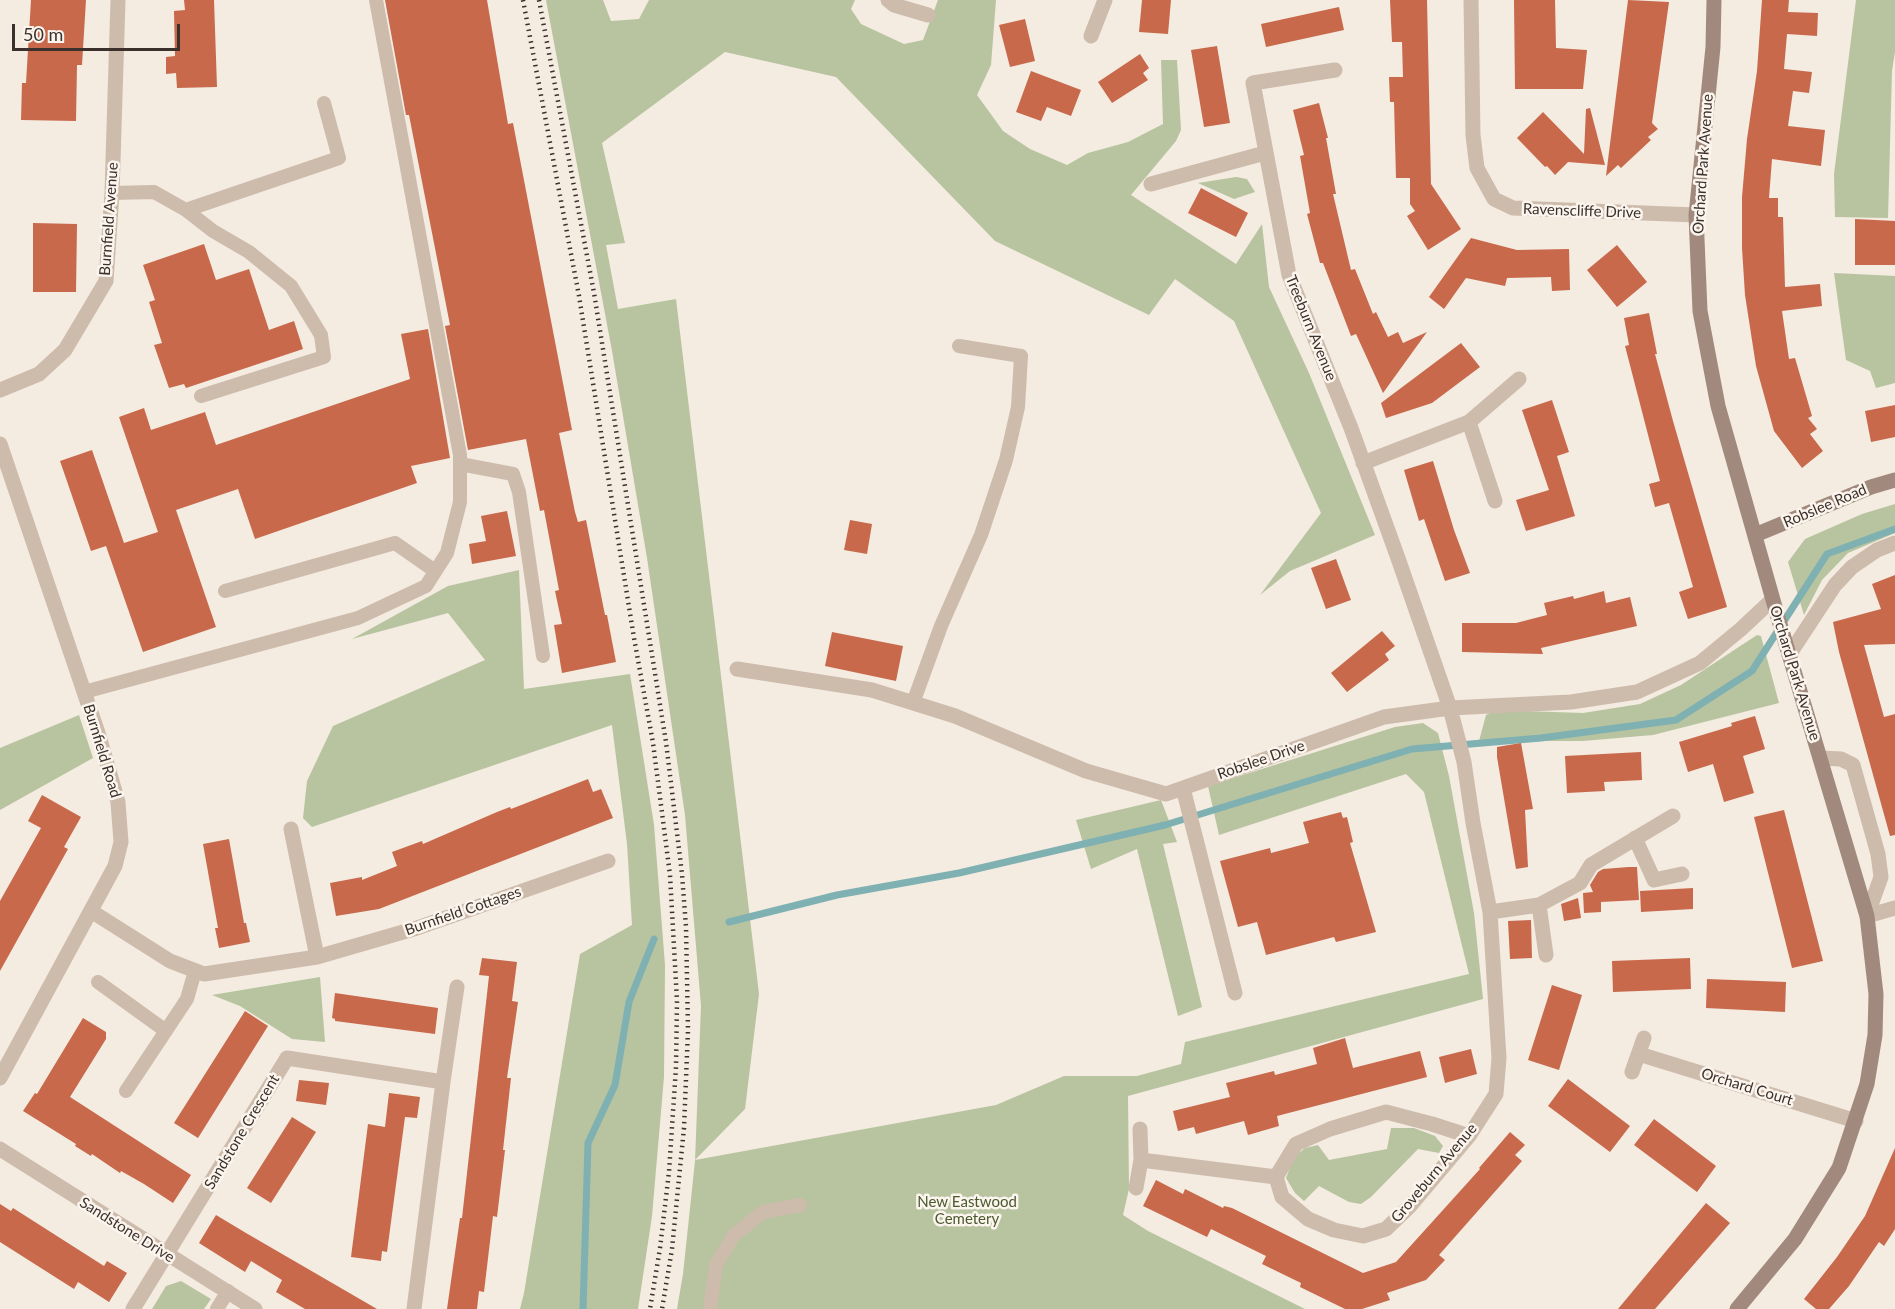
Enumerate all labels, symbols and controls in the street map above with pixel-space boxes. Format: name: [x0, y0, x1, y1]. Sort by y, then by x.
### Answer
scale bar: [15, 12, 183, 50]
text: 50 m: [23, 23, 63, 45]
street label: Orchard Park Avenue: [1689, 93, 1717, 235]
street label: Burnfield Avenue: [96, 162, 122, 276]
street label: Ravenscliffe Drive: [1522, 200, 1642, 222]
street label: Treeburn Avenue: [1282, 273, 1340, 383]
street label: Robslee Road: [1781, 480, 1869, 532]
street label: Orchard Park Avenue: [1766, 603, 1824, 743]
street label: Burnfield Road: [79, 702, 125, 800]
street label: Robslee Drive: [1215, 737, 1307, 783]
street label: Burnfield Cottages: [402, 883, 524, 939]
street label: Orchard Court: [1699, 1065, 1795, 1109]
street label: Sandstone Crescent: [201, 1071, 283, 1193]
street label: Groveburn Avenue: [1387, 1120, 1481, 1226]
park label: New Eastwood Cemetery: [917, 1193, 1017, 1228]
street label: Sandstone Drive: [76, 1194, 178, 1266]

